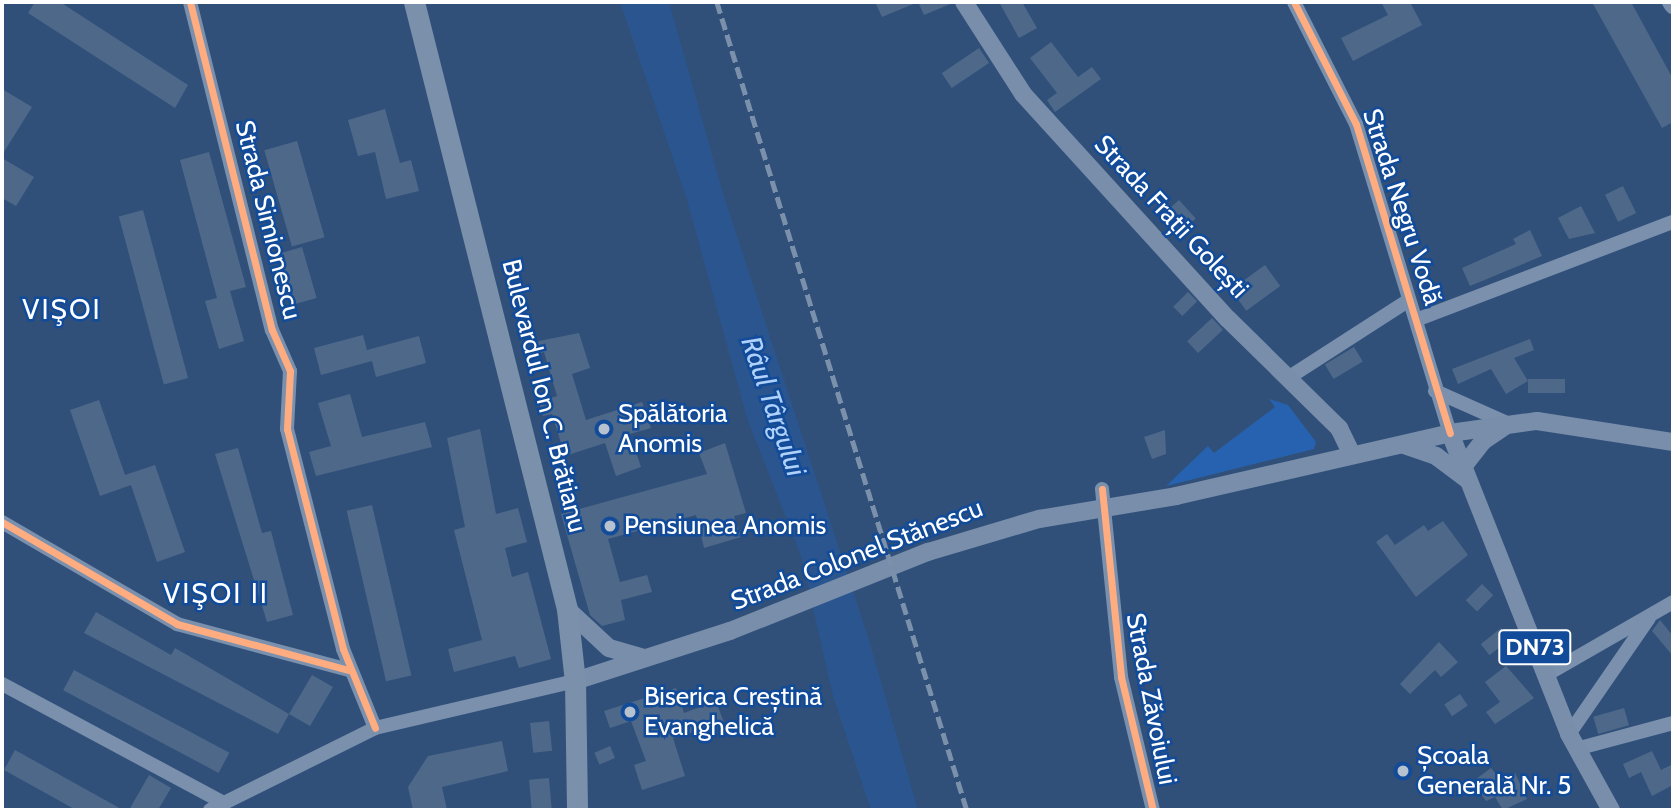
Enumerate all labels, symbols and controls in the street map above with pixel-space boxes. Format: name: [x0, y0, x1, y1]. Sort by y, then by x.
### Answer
street label: Strada Negru Vodă: [1356, 105, 1448, 309]
street label: Strada Simionescu: [228, 117, 308, 323]
street label: Strada Frații Golești: [1088, 129, 1254, 305]
street label: Bulevardul Ion C. Brătianu: [495, 256, 593, 536]
district label: VIŞOI: [23, 292, 101, 326]
water label: Râul Târgului: [734, 332, 814, 480]
place label: Spălătoria Anomis: [618, 398, 728, 460]
marker: Spălătoria Anomis: [596, 421, 612, 437]
street label: Strada Colonel Stănescu: [727, 493, 987, 617]
place label: Pensiunea Anomis: [624, 510, 826, 542]
marker: Pensiunea Anomis: [602, 518, 618, 534]
district label: VIŞOI II: [164, 576, 268, 610]
street label: Strada Zăvoiului: [1119, 611, 1183, 787]
road number: DN73: [1498, 626, 1572, 668]
place label: Biserica Creștină Evanghelică: [644, 681, 822, 742]
marker: Biserica Creștină Evanghelică: [622, 704, 638, 720]
place label: Școala Generală Nr. 5: [1417, 740, 1571, 802]
marker: Școala Generală Nr. 5: [1395, 763, 1411, 779]

